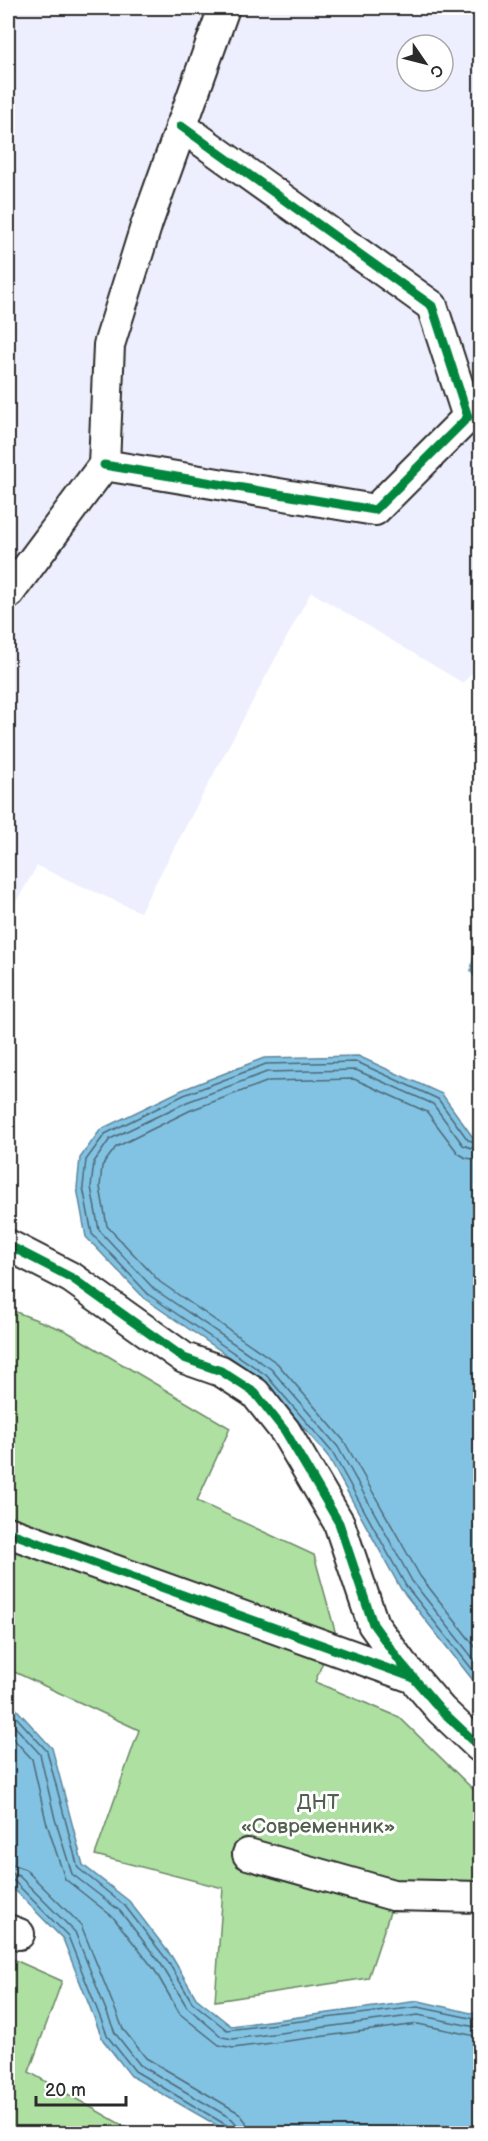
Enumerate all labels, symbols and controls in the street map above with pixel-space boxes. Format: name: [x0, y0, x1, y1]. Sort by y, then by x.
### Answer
north arrow: [395, 33, 455, 93]
text: С: [425, 61, 447, 81]
park label: ДНТ «Современник»: [241, 1790, 395, 1839]
scale bar: [36, 2069, 126, 2107]
text: 20 m: [45, 2080, 86, 2101]

